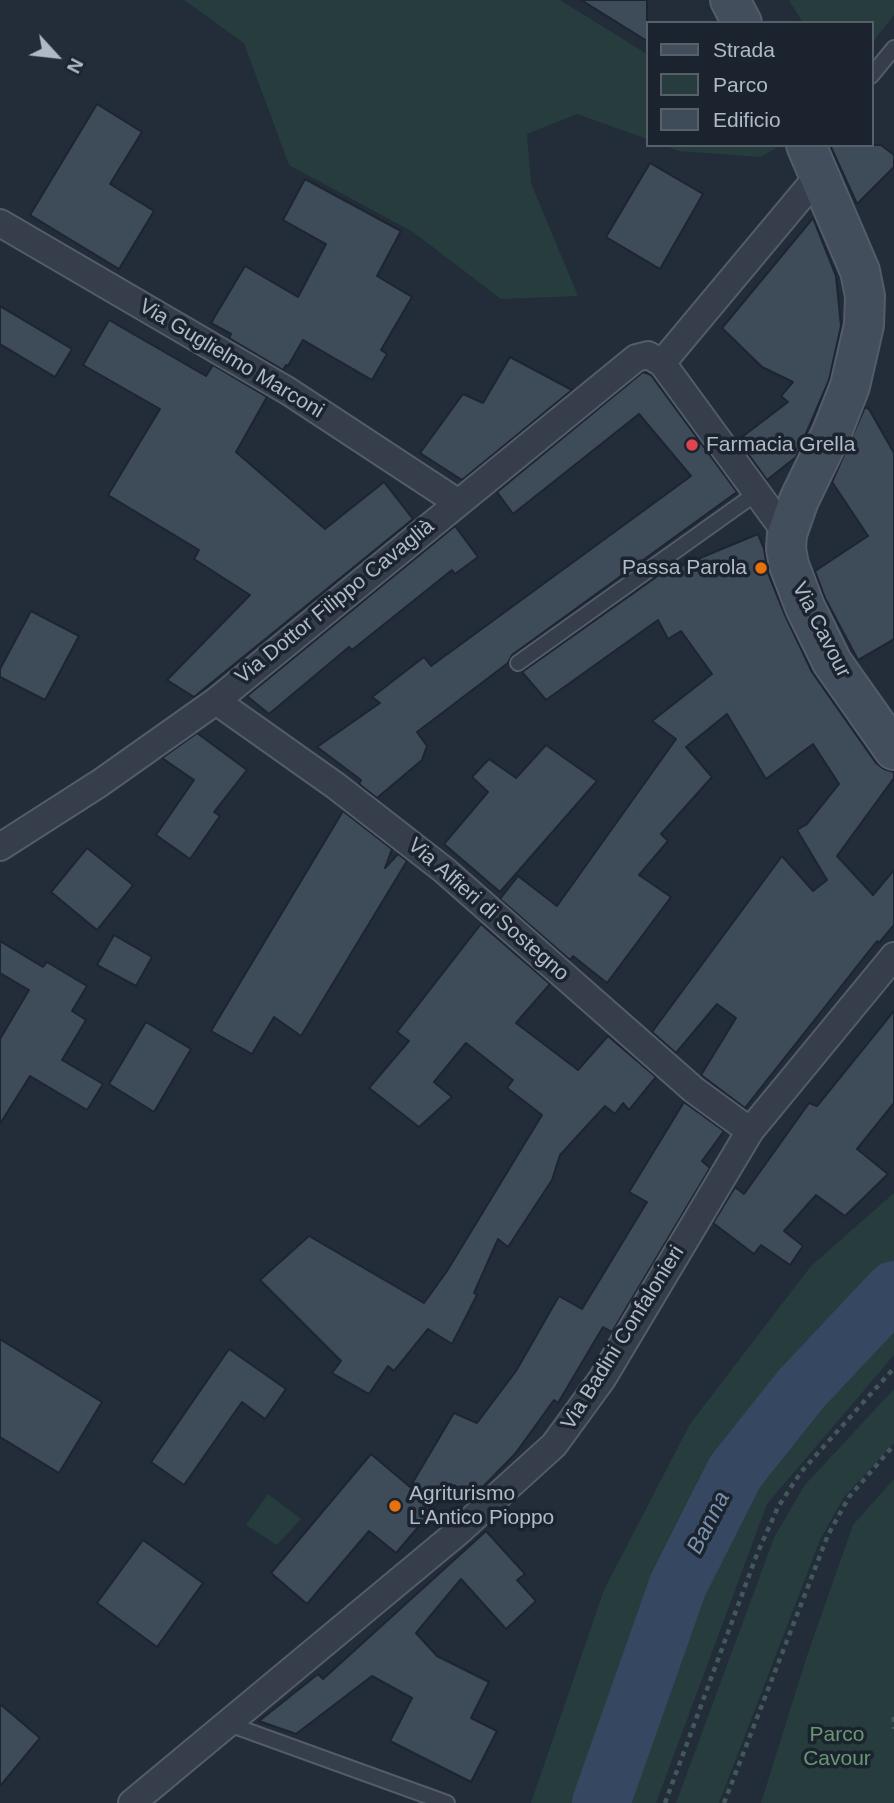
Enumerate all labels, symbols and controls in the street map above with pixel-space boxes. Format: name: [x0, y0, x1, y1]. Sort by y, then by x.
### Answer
north arrow: [21, 21, 91, 91]
legend: [646, 21, 873, 147]
text: Strada: [713, 38, 775, 61]
text: N: [63, 55, 88, 77]
text: Parco: [713, 73, 768, 96]
text: Edificio: [713, 108, 781, 131]
street label: Via Guglielmo Marconi: [134, 294, 328, 424]
place label: Farmacia Grella: [706, 432, 855, 458]
marker: Farmacia Grella: [684, 437, 700, 453]
street label: Via Dottor Filippo Cavaglià: [231, 514, 439, 690]
place label: Passa Parola: [622, 555, 747, 581]
marker: Passa Parola: [753, 560, 769, 576]
street label: Via Cavour: [786, 578, 856, 682]
street label: Via Alfieri di Sostegno: [402, 833, 574, 987]
street label: Via Badini Confalonieri: [556, 1241, 690, 1435]
place label: Agriturismo L'Antico Pioppo: [409, 1481, 554, 1531]
water label: Banna: [682, 1487, 736, 1559]
marker: Agriturismo L'Antico Pioppo: [387, 1498, 403, 1514]
park label: Parco Cavour: [803, 1722, 871, 1772]

